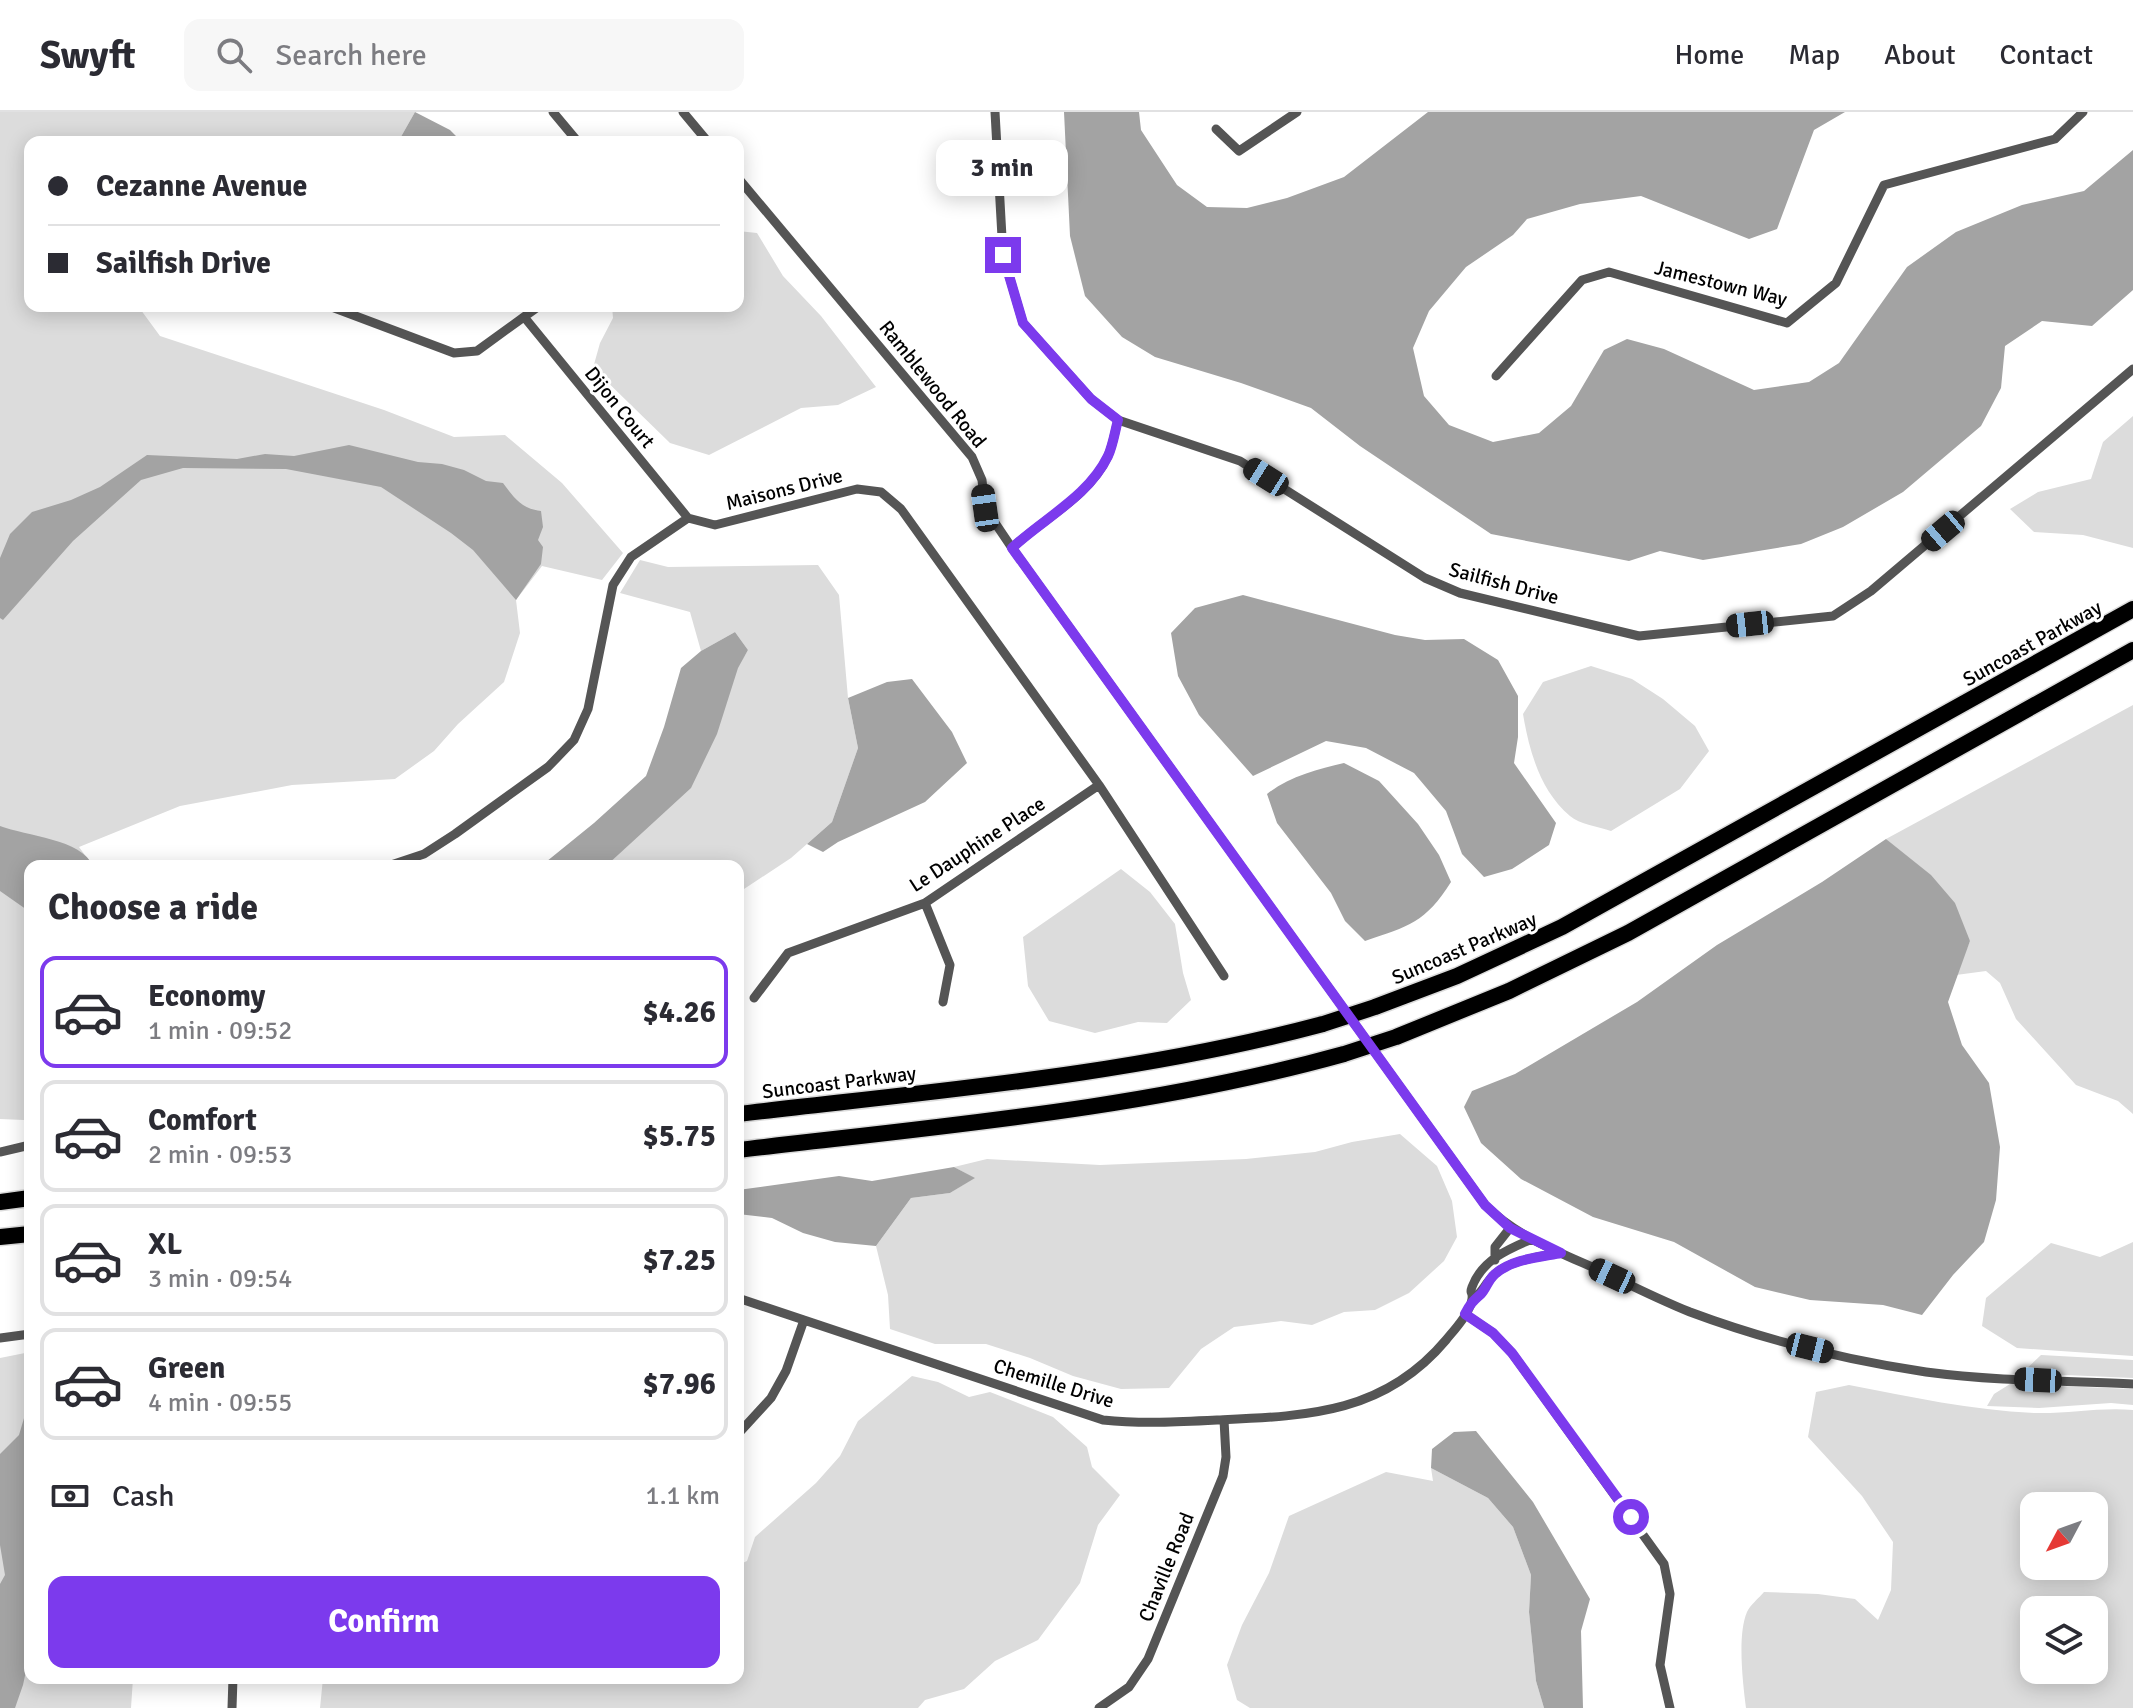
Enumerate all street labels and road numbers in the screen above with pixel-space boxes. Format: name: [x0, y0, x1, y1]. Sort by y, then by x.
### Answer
street label: Jamestown Way: [1652, 255, 1790, 312]
street label: Ramblewood Road: [874, 316, 992, 453]
street label: Dijon Court: [579, 361, 660, 453]
street label: Maisons Drive: [723, 463, 845, 516]
street label: Sailfish Drive: [1446, 557, 1562, 610]
street label: Suncoast Parkway: [1958, 595, 2107, 692]
street label: Le Dauphine Place: [905, 791, 1050, 898]
street label: Suncoast Parkway: [1388, 906, 1541, 990]
street label: Suncoast Parkway: [761, 1061, 918, 1104]
street label: Chemille Drive: [991, 1353, 1117, 1414]
street label: Chaville Road: [1133, 1509, 1200, 1625]

